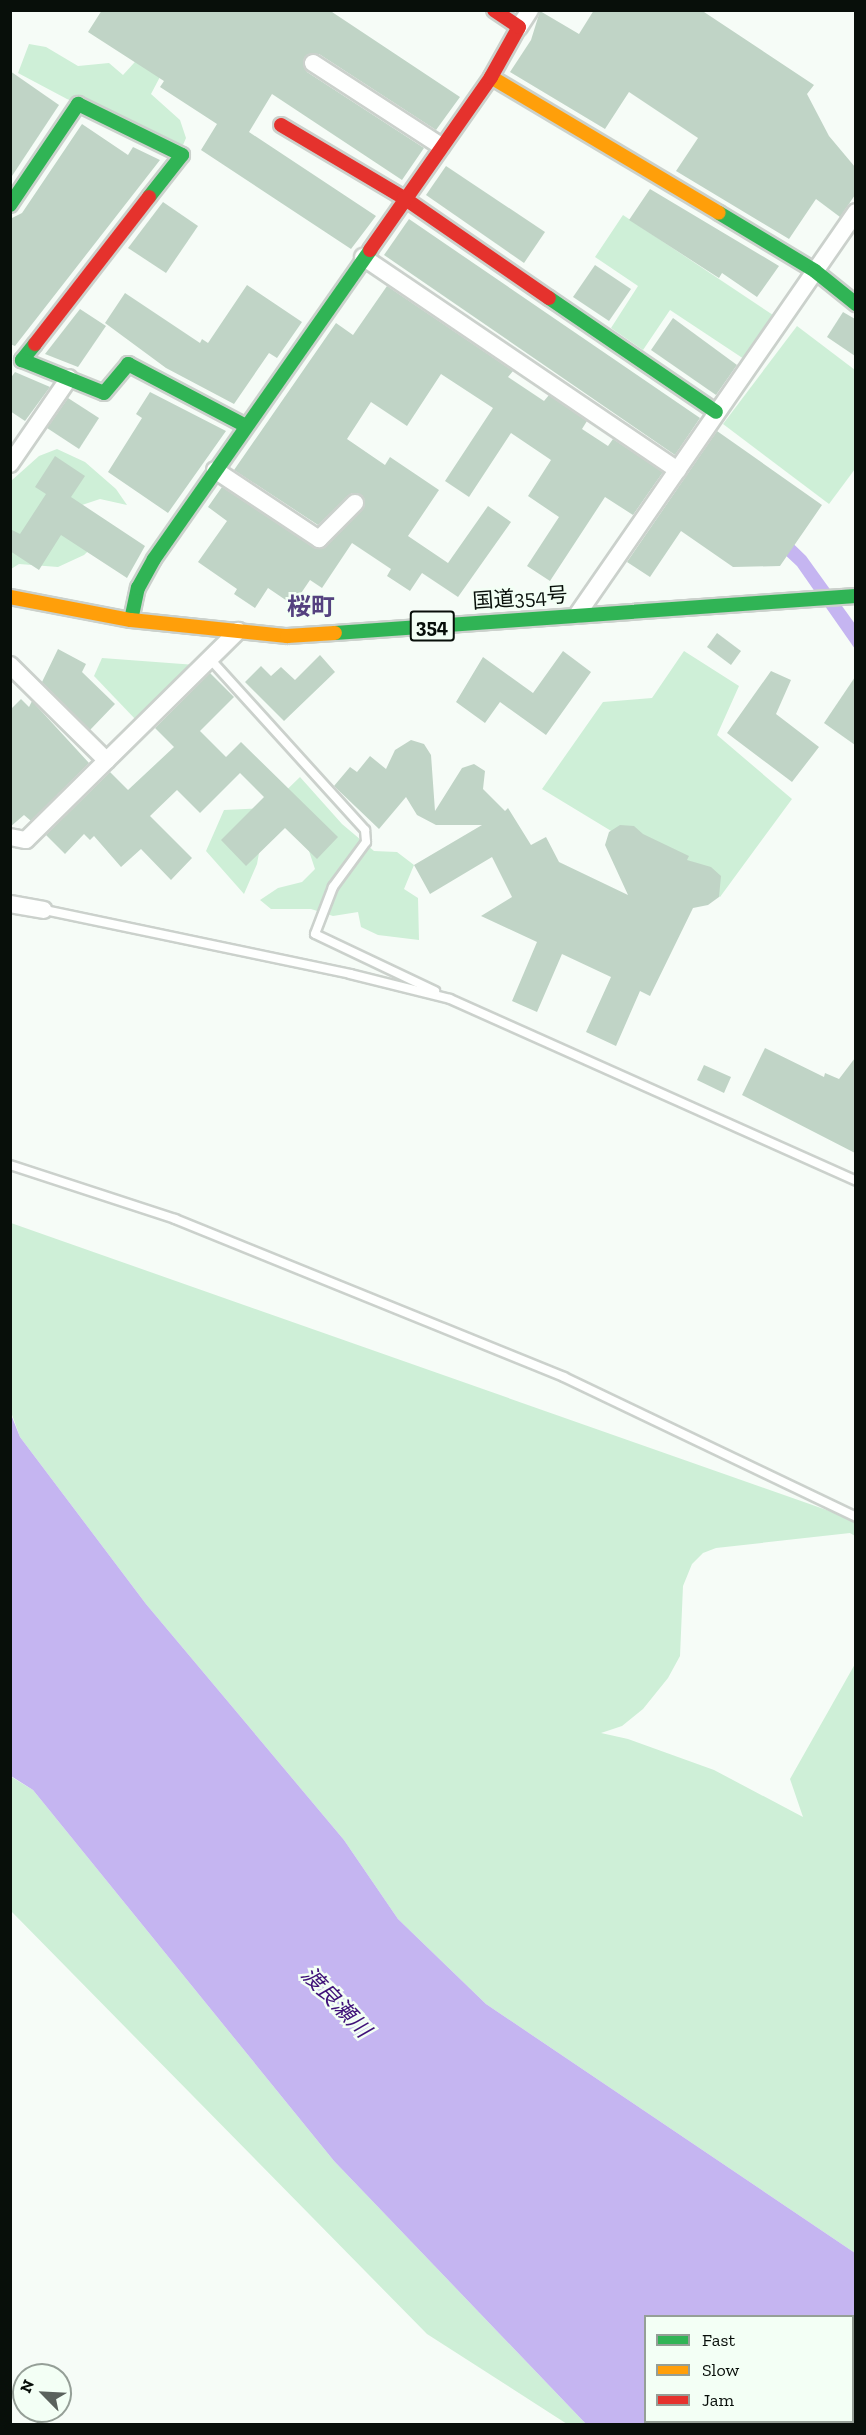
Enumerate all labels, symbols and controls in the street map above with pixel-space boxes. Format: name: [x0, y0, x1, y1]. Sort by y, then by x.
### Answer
street label: 国道354号: [472, 582, 568, 614]
district label: 桜町: [287, 593, 335, 621]
road number: 354: [410, 609, 454, 643]
water label: 渡良瀬川: [296, 1961, 376, 2043]
legend: [644, 2315, 854, 2423]
text: Fast: [702, 2329, 735, 2351]
text: Slow: [702, 2359, 739, 2381]
north arrow: [12, 2363, 72, 2423]
text: N: [16, 2377, 38, 2396]
text: Jam: [702, 2389, 734, 2411]

